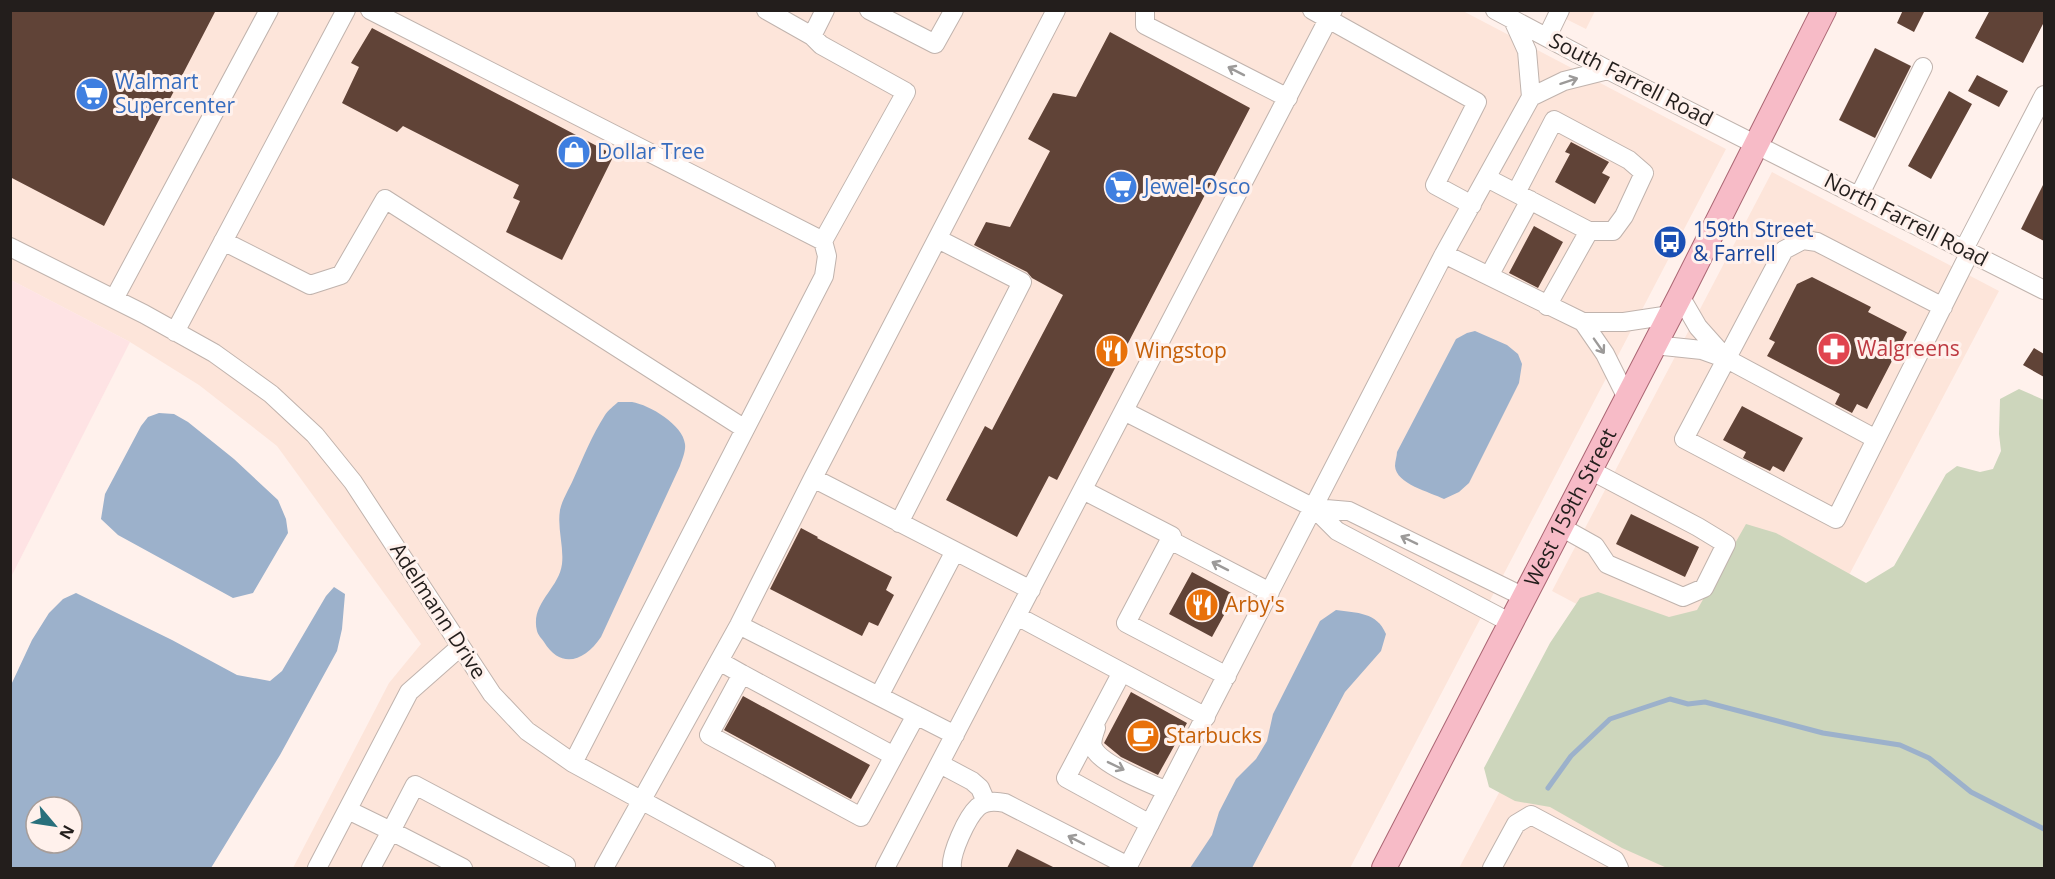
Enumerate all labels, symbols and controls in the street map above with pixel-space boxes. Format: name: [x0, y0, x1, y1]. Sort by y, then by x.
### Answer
street label: South Farrell Road: [1545, 26, 1718, 133]
one-way arrow: [1227, 65, 1245, 77]
place label: Walmart Supercenter: [115, 67, 236, 119]
one-way arrow: [1559, 75, 1578, 86]
supermarket icon: Walmart Supercenter: [74, 76, 110, 112]
shop icon: Dollar Tree: [556, 134, 592, 170]
place label: Dollar Tree: [597, 137, 705, 165]
street label: North Farrell Road: [1820, 166, 1993, 273]
supermarket icon: Jewel-Osco: [1103, 169, 1139, 205]
place label: Jewel-Osco: [1142, 172, 1251, 200]
place label: 159th Street & Farrell: [1693, 215, 1814, 267]
bus stop icon: 159th Street & Farrell: [1652, 224, 1688, 260]
pharmacy icon: Walgreens: [1816, 331, 1852, 367]
restaurant icon: Wingstop: [1094, 333, 1130, 369]
place label: Walgreens: [1857, 334, 1960, 362]
place label: Wingstop: [1135, 336, 1227, 364]
one-way arrow: [1593, 337, 1605, 354]
street label: West 159th Street: [1517, 423, 1622, 591]
one-way arrow: [1401, 534, 1419, 546]
street label: Adelmann Drive: [384, 537, 493, 684]
one-way arrow: [1212, 560, 1229, 572]
restaurant icon: Arby's: [1184, 587, 1220, 623]
place label: Arby's: [1225, 590, 1285, 618]
cafe icon: Starbucks: [1125, 718, 1161, 754]
place label: Starbucks: [1166, 721, 1262, 749]
one-way arrow: [1106, 761, 1124, 772]
north arrow: [24, 795, 84, 855]
text: N: [54, 821, 80, 843]
one-way arrow: [1068, 833, 1086, 845]

